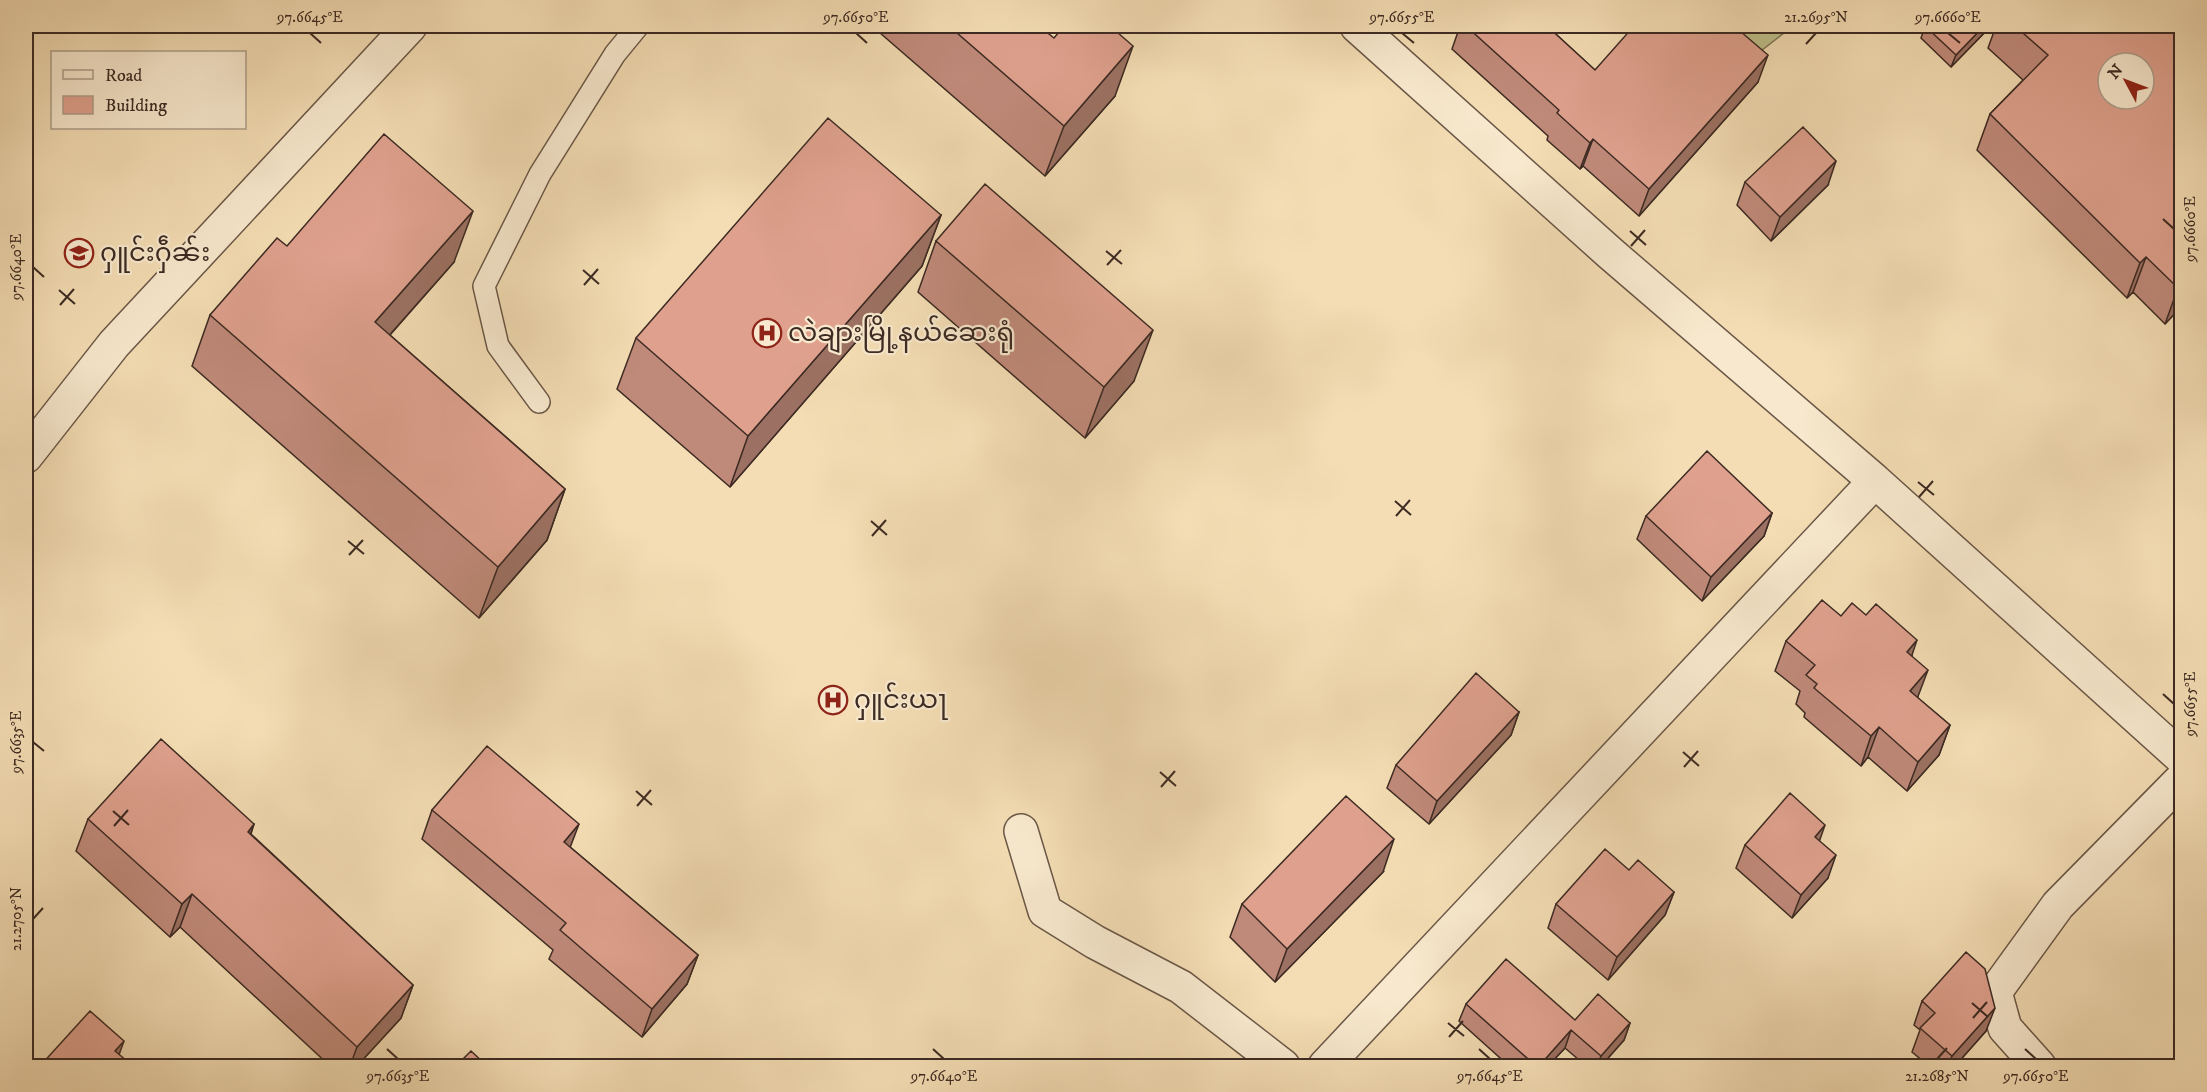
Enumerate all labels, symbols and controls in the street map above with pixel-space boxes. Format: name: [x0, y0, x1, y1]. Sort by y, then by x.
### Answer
text: 97.6645°E: [276, 8, 343, 27]
text: 97.6650°E: [822, 8, 889, 27]
text: 97.6655°E: [1369, 8, 1435, 27]
text: 21.2695°N: [1784, 8, 1848, 27]
text: 97.6660°E: [1914, 8, 1981, 27]
legend: [51, 51, 246, 129]
north arrow: [2096, 51, 2156, 111]
text: N: [2104, 60, 2127, 83]
text: Road: [105, 65, 142, 87]
text: Building: [105, 95, 167, 117]
text: 97.6660°E: [2181, 196, 2200, 263]
text: 97.6640°E: [7, 233, 26, 301]
place label: ႁူင်းႁဵၼ်း: [100, 235, 210, 273]
school or university icon: ႁူင်းႁဵၼ်း: [63, 237, 95, 269]
place label: လဲချားမြို့နယ်ဆေးရုံ: [788, 315, 1014, 353]
hospital icon: လဲချားမြို့နယ်ဆေးရုံ: [751, 317, 783, 349]
text: 97.6655°E: [2181, 671, 2200, 737]
place label: ႁူင်းယႃ: [854, 682, 948, 720]
hospital icon: ႁူင်းယႃ: [817, 684, 849, 716]
text: 97.6635°E: [7, 710, 26, 774]
text: 21.2705°N: [7, 887, 26, 951]
text: 97.6635°E: [366, 1067, 430, 1086]
text: 97.6640°E: [910, 1067, 978, 1086]
text: 97.6645°E: [1456, 1067, 1523, 1086]
text: 21.2685°N: [1905, 1067, 1969, 1086]
text: 97.6650°E: [2002, 1067, 2069, 1086]

